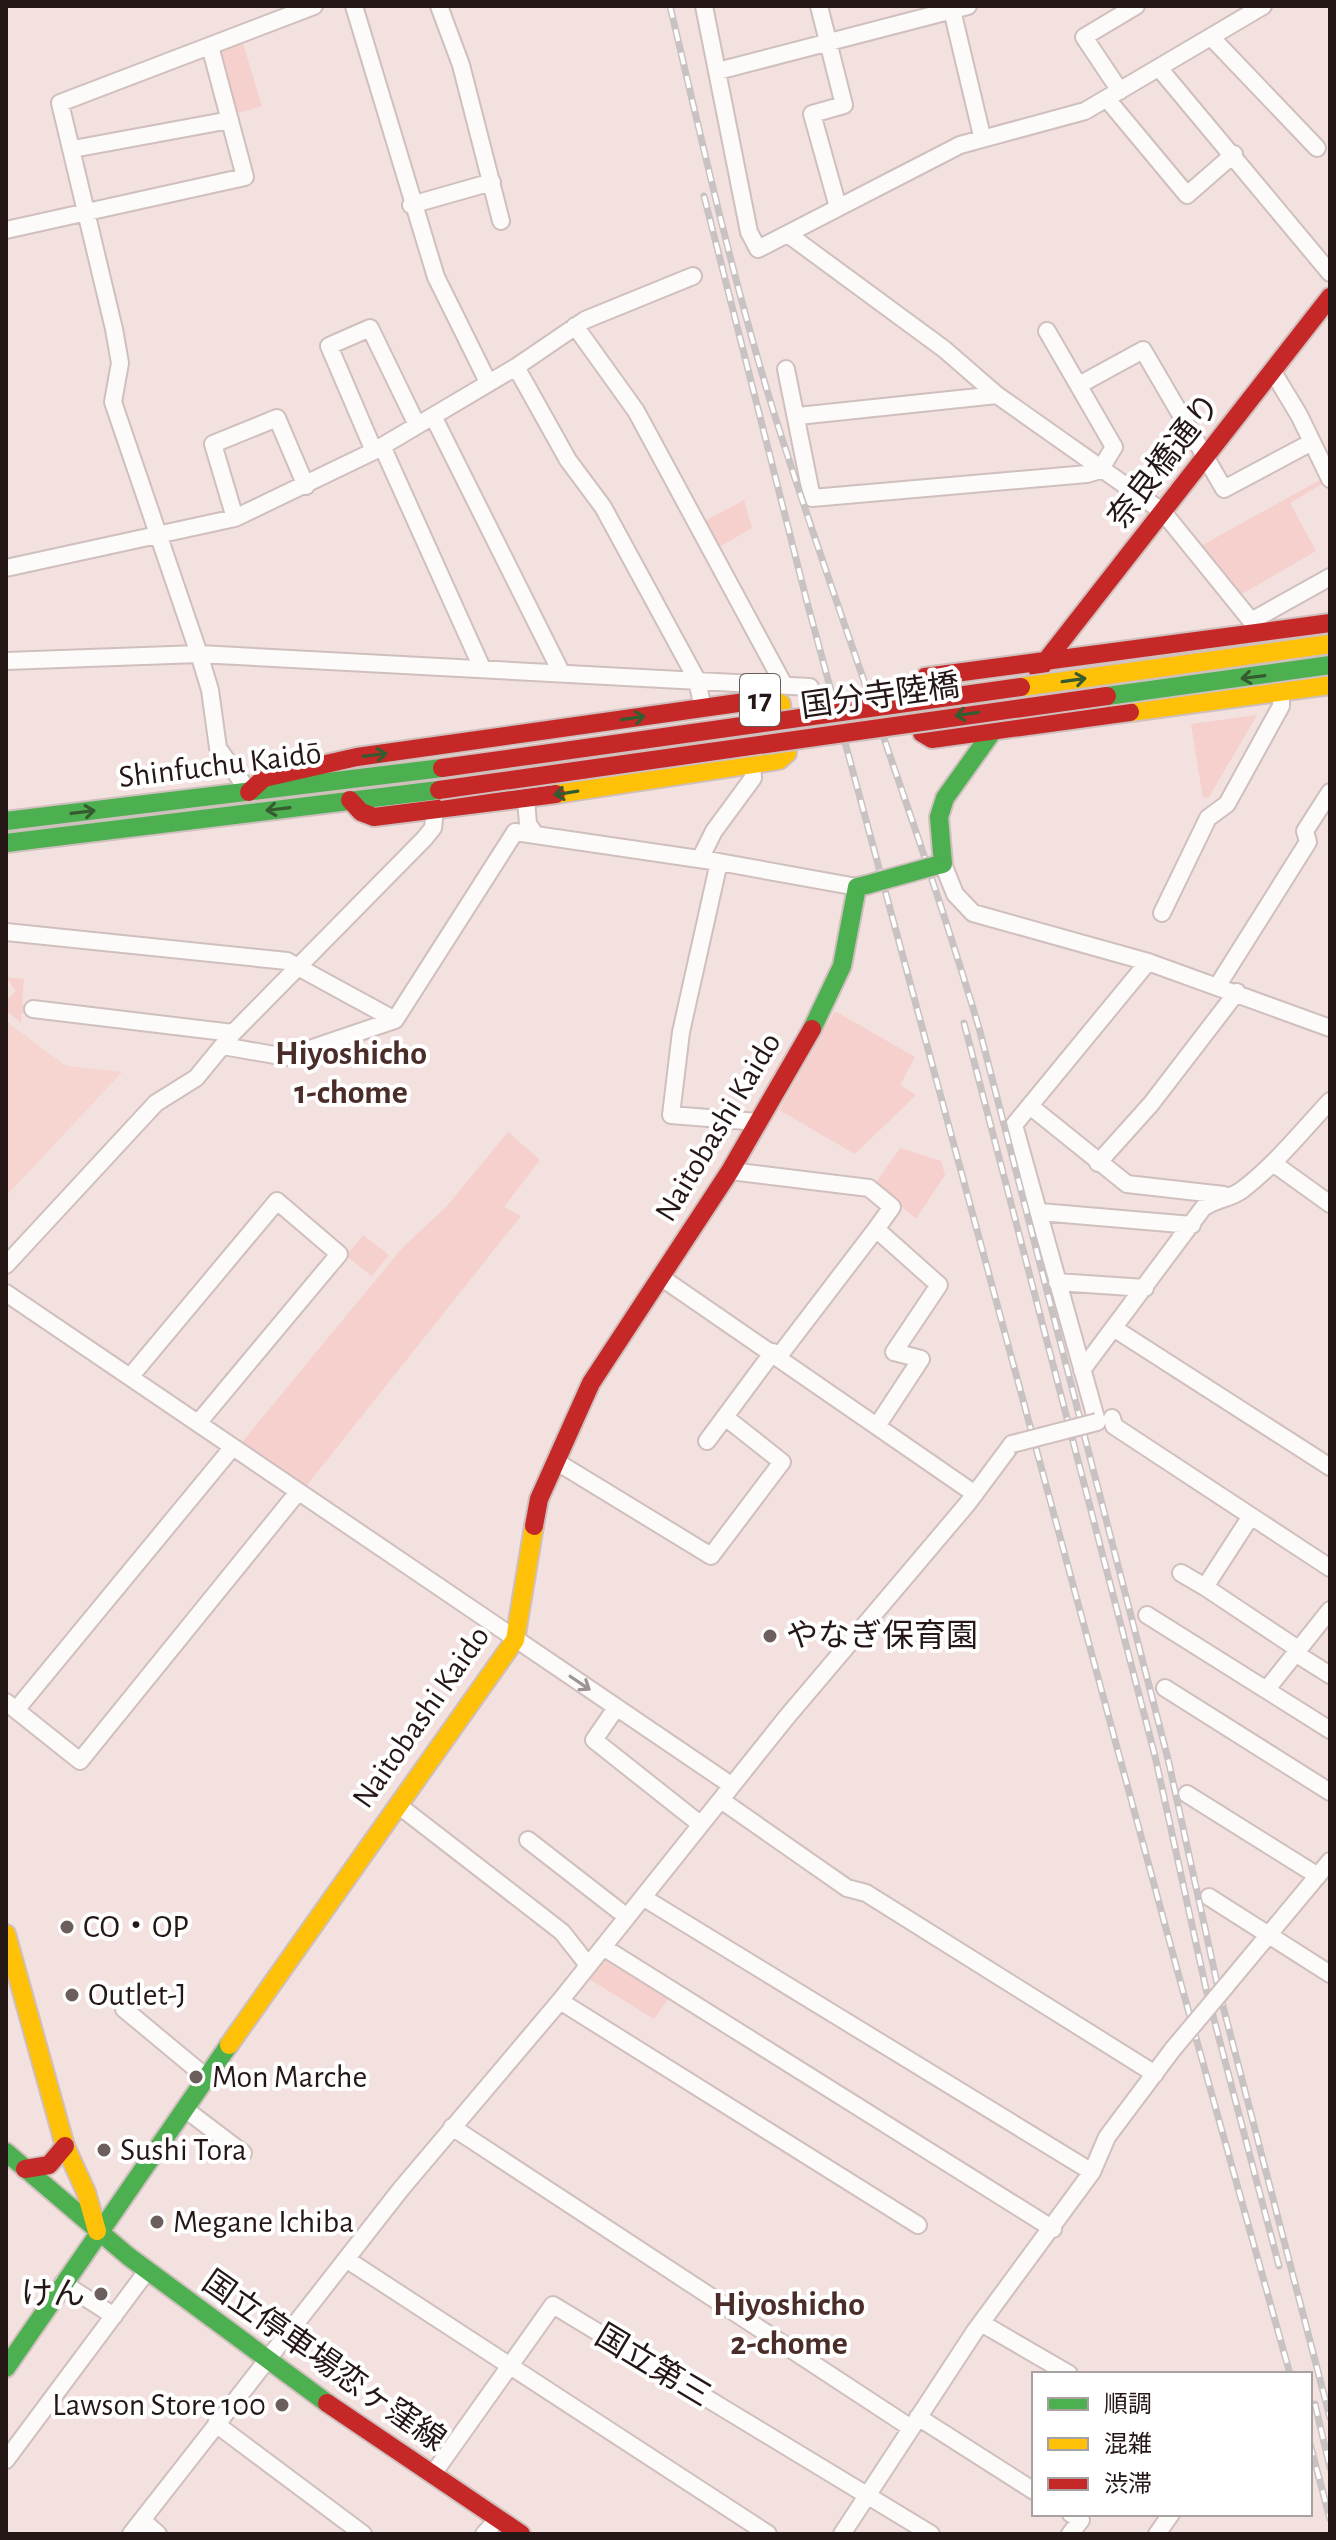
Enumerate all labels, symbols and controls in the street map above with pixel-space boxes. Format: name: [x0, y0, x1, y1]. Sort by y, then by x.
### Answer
street label: 奈良橋通り: [1101, 387, 1226, 534]
street label: 国分寺陸橋: [798, 668, 961, 723]
one-way arrow: [1241, 670, 1266, 685]
one-way arrow: [1061, 672, 1086, 687]
road number: 17: [740, 674, 780, 726]
one-way arrow: [954, 707, 981, 722]
one-way arrow: [620, 710, 645, 725]
street label: Shinfuchu Kaidō: [117, 737, 323, 793]
one-way arrow: [361, 747, 388, 762]
one-way arrow: [554, 786, 579, 801]
one-way arrow: [266, 802, 291, 817]
one-way arrow: [70, 804, 96, 819]
street label: Naitobashi Kaido: [649, 1027, 787, 1227]
district label: Hiyoshicho 1-chome: [275, 1037, 427, 1110]
place label: やなぎ保育園: [786, 1618, 978, 1652]
street label: Naitobashi Kaido: [347, 1620, 495, 1814]
marker: やなぎ保育園: [761, 1627, 779, 1645]
one-way arrow: [568, 1676, 591, 1692]
place label: CO・OP: [83, 1911, 189, 1943]
marker: CO・OP: [58, 1918, 76, 1936]
place label: Outlet-J: [88, 1979, 186, 2011]
marker: Outlet-J: [63, 1986, 81, 2004]
place label: Mon Marche: [212, 2061, 367, 2093]
marker: Mon Marche: [187, 2068, 205, 2086]
place label: Sushi Tora: [120, 2134, 247, 2166]
marker: Sushi Tora: [95, 2141, 113, 2159]
place label: Megane Ichiba: [173, 2206, 354, 2238]
marker: Megane Ichiba: [148, 2213, 166, 2231]
street label: 国立停車場恋ヶ窪線: [197, 2264, 452, 2457]
place label: けん: [21, 2278, 85, 2310]
marker: けん: [92, 2285, 110, 2303]
district label: Hiyoshicho 2-chome: [713, 2288, 865, 2361]
street label: 国立第三: [590, 2318, 717, 2413]
legend: [1032, 2372, 1312, 2516]
place label: Lawson Store 100: [52, 2389, 266, 2421]
text: 順調: [1104, 2392, 1152, 2417]
marker: Lawson Store 100: [273, 2396, 291, 2414]
text: 混雑: [1104, 2431, 1152, 2457]
text: 渋滞: [1104, 2471, 1152, 2497]

